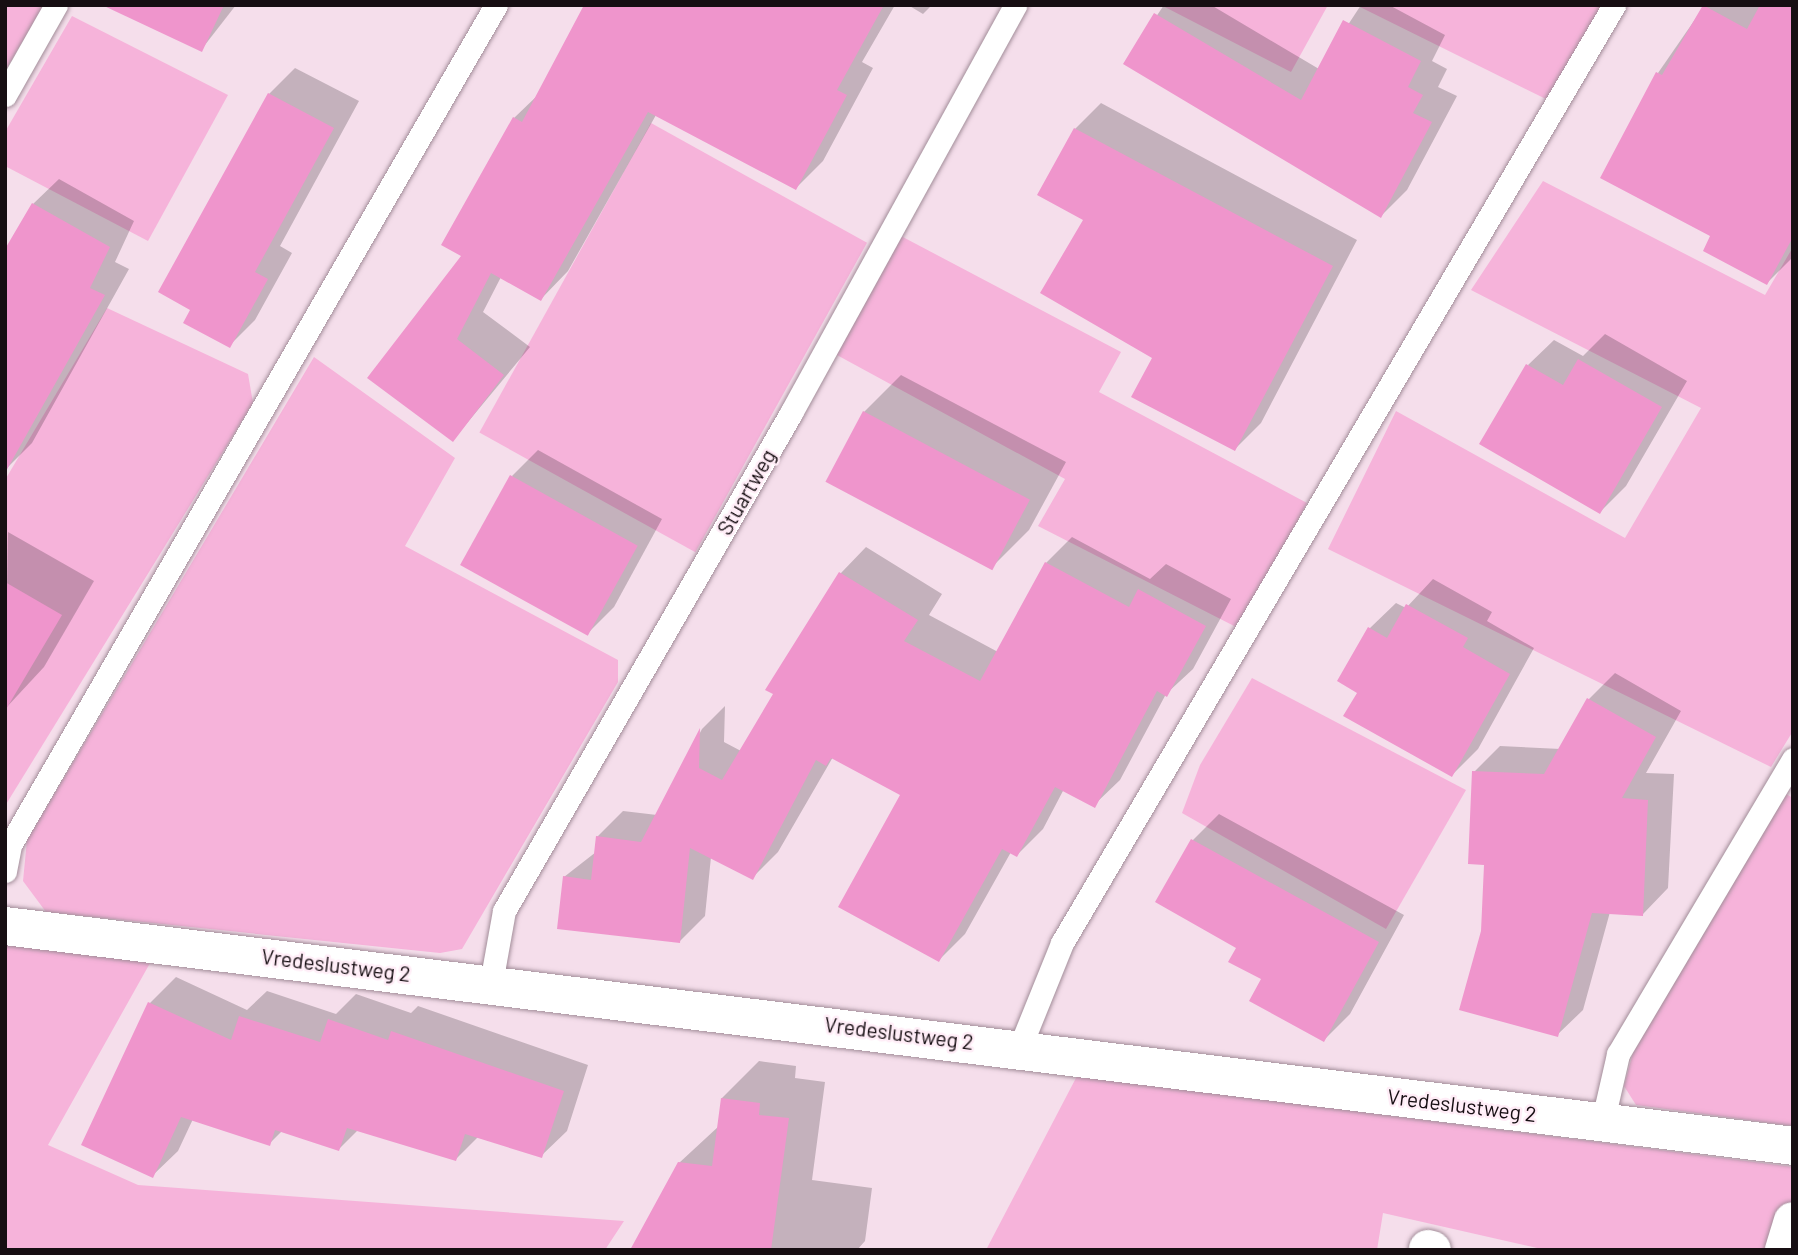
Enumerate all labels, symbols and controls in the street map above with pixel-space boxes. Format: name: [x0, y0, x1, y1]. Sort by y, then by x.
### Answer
street label: Stuartweg: [711, 445, 781, 539]
street label: Vredeslustweg 2: [260, 943, 412, 987]
street label: Vredeslustweg 2: [823, 1011, 975, 1055]
street label: Vredeslustweg 2: [1386, 1083, 1538, 1127]

